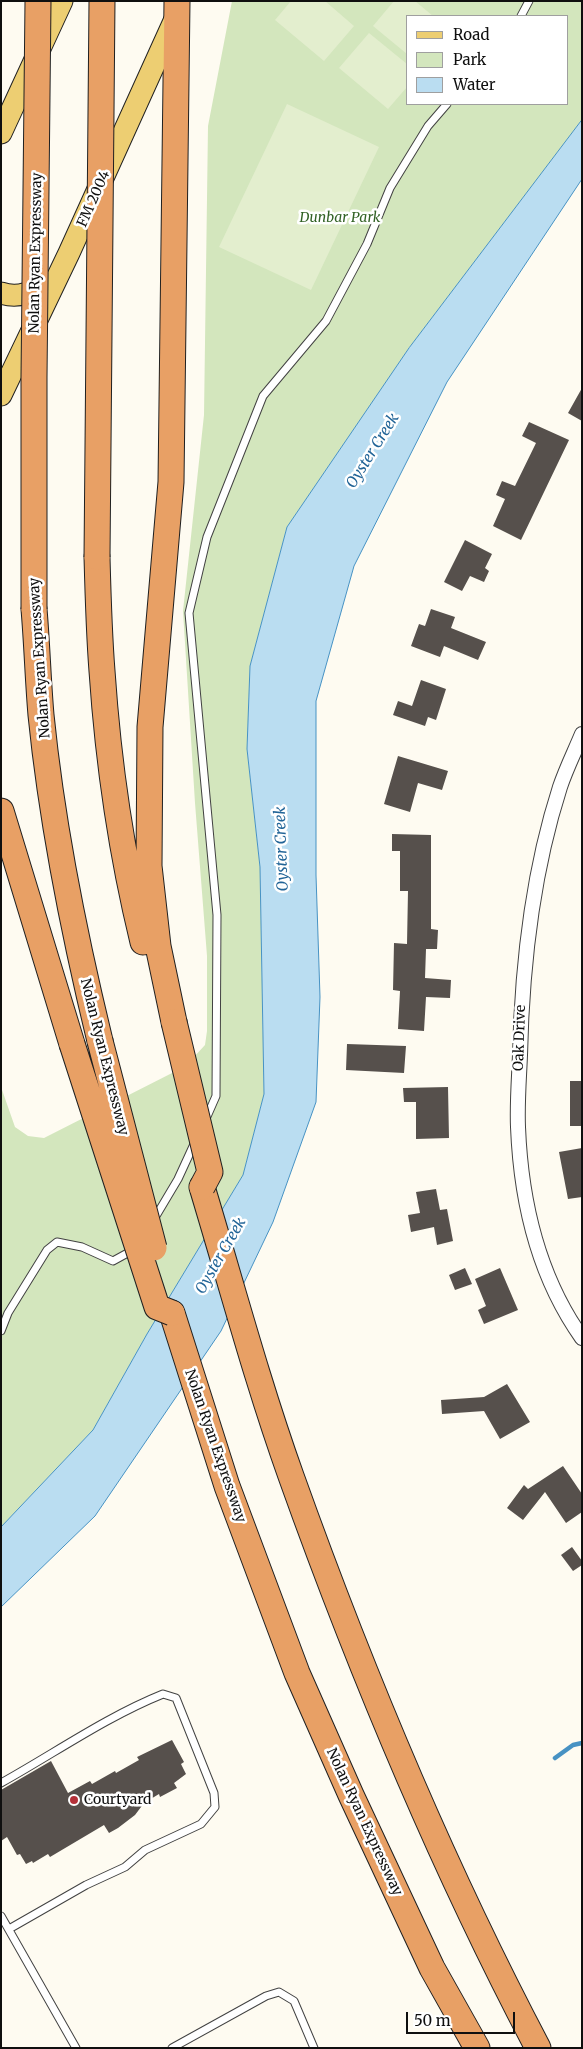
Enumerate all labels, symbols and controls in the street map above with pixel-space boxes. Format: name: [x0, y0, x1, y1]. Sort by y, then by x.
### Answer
legend: [406, 15, 568, 105]
text: Road: [453, 25, 489, 44]
text: Park: [453, 50, 486, 69]
text: Water: [453, 75, 495, 94]
street label: FM 2004: [74, 168, 114, 230]
street label: Nolan Ryan Expressway: [26, 172, 46, 334]
park label: Dunbar Park: [300, 210, 380, 226]
water label: Oyster Creek: [343, 410, 403, 492]
street label: Nolan Ryan Expressway: [26, 577, 54, 739]
water label: Oyster Creek: [272, 806, 292, 892]
street label: Nolan Ryan Expressway: [76, 977, 132, 1137]
street label: Oak Drive: [510, 1005, 530, 1071]
water label: Oyster Creek: [192, 1215, 250, 1297]
street label: Nolan Ryan Expressway: [181, 1367, 249, 1525]
street label: Nolan Ryan Expressway: [322, 1745, 406, 1899]
place label: Courtyard: [84, 1792, 152, 1808]
marker: Courtyard: [68, 1794, 80, 1806]
scale bar: [408, 2002, 517, 2034]
text: 50 m: [414, 2011, 451, 2030]

